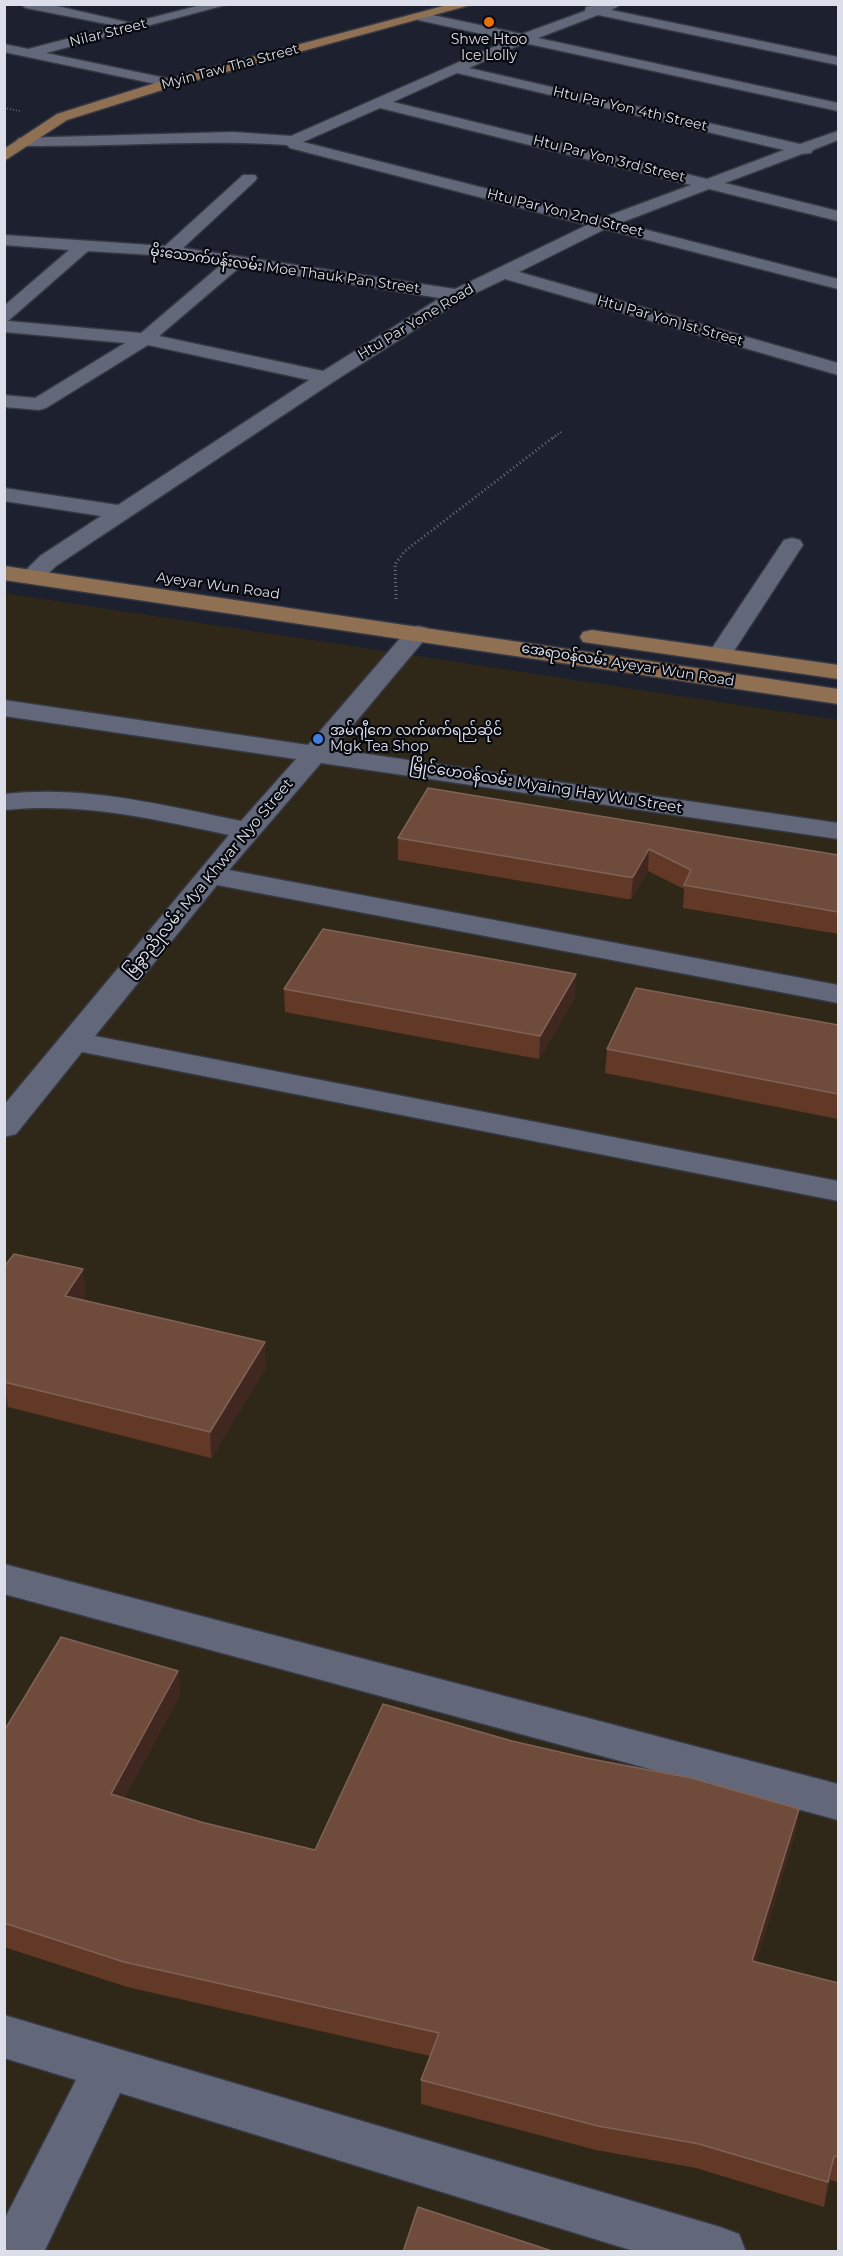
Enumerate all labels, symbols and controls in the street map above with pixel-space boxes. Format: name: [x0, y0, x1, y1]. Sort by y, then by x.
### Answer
street label: Nilar Street: [68, 15, 148, 51]
marker: Shwe Htoo Ice Lolly: [482, 15, 496, 29]
place label: Shwe Htoo Ice Lolly: [451, 32, 527, 64]
street label: Myin Taw Tha Street: [160, 41, 300, 93]
street label: Htu Par Yon 4th Street: [551, 83, 709, 135]
street label: Htu Par Yon 3rd Street: [531, 132, 687, 186]
street label: Htu Par Yon 2nd Street: [485, 185, 645, 241]
street label: မိုးသောက်ပန်းလမ်း Moe Thauk Pan Street: [149, 243, 421, 297]
street label: Htu Par Yone Road: [355, 281, 477, 363]
street label: Htu Par Yon 1st Street: [595, 292, 745, 350]
street label: Ayeyar Wun Road: [155, 569, 281, 603]
street label: အေရာဝန်လမ်း Ayeyar Wun Road: [520, 640, 736, 690]
place label: အမ်ဂျီကေ လက်ဖက်ရည်ဆိုင် Mgk Tea Shop: [330, 723, 502, 756]
marker: အမ်ဂျီကေ လက်ဖက်ရည်ဆိုင် Mgk Tea Shop: [311, 732, 325, 746]
street label: မြိုင်ဟေဝန်လမ်း Myaing Hay Wu Street: [408, 757, 684, 817]
street label: မြခွာညိုလမ်း Mya Khwar Nyo Street: [121, 775, 297, 981]

